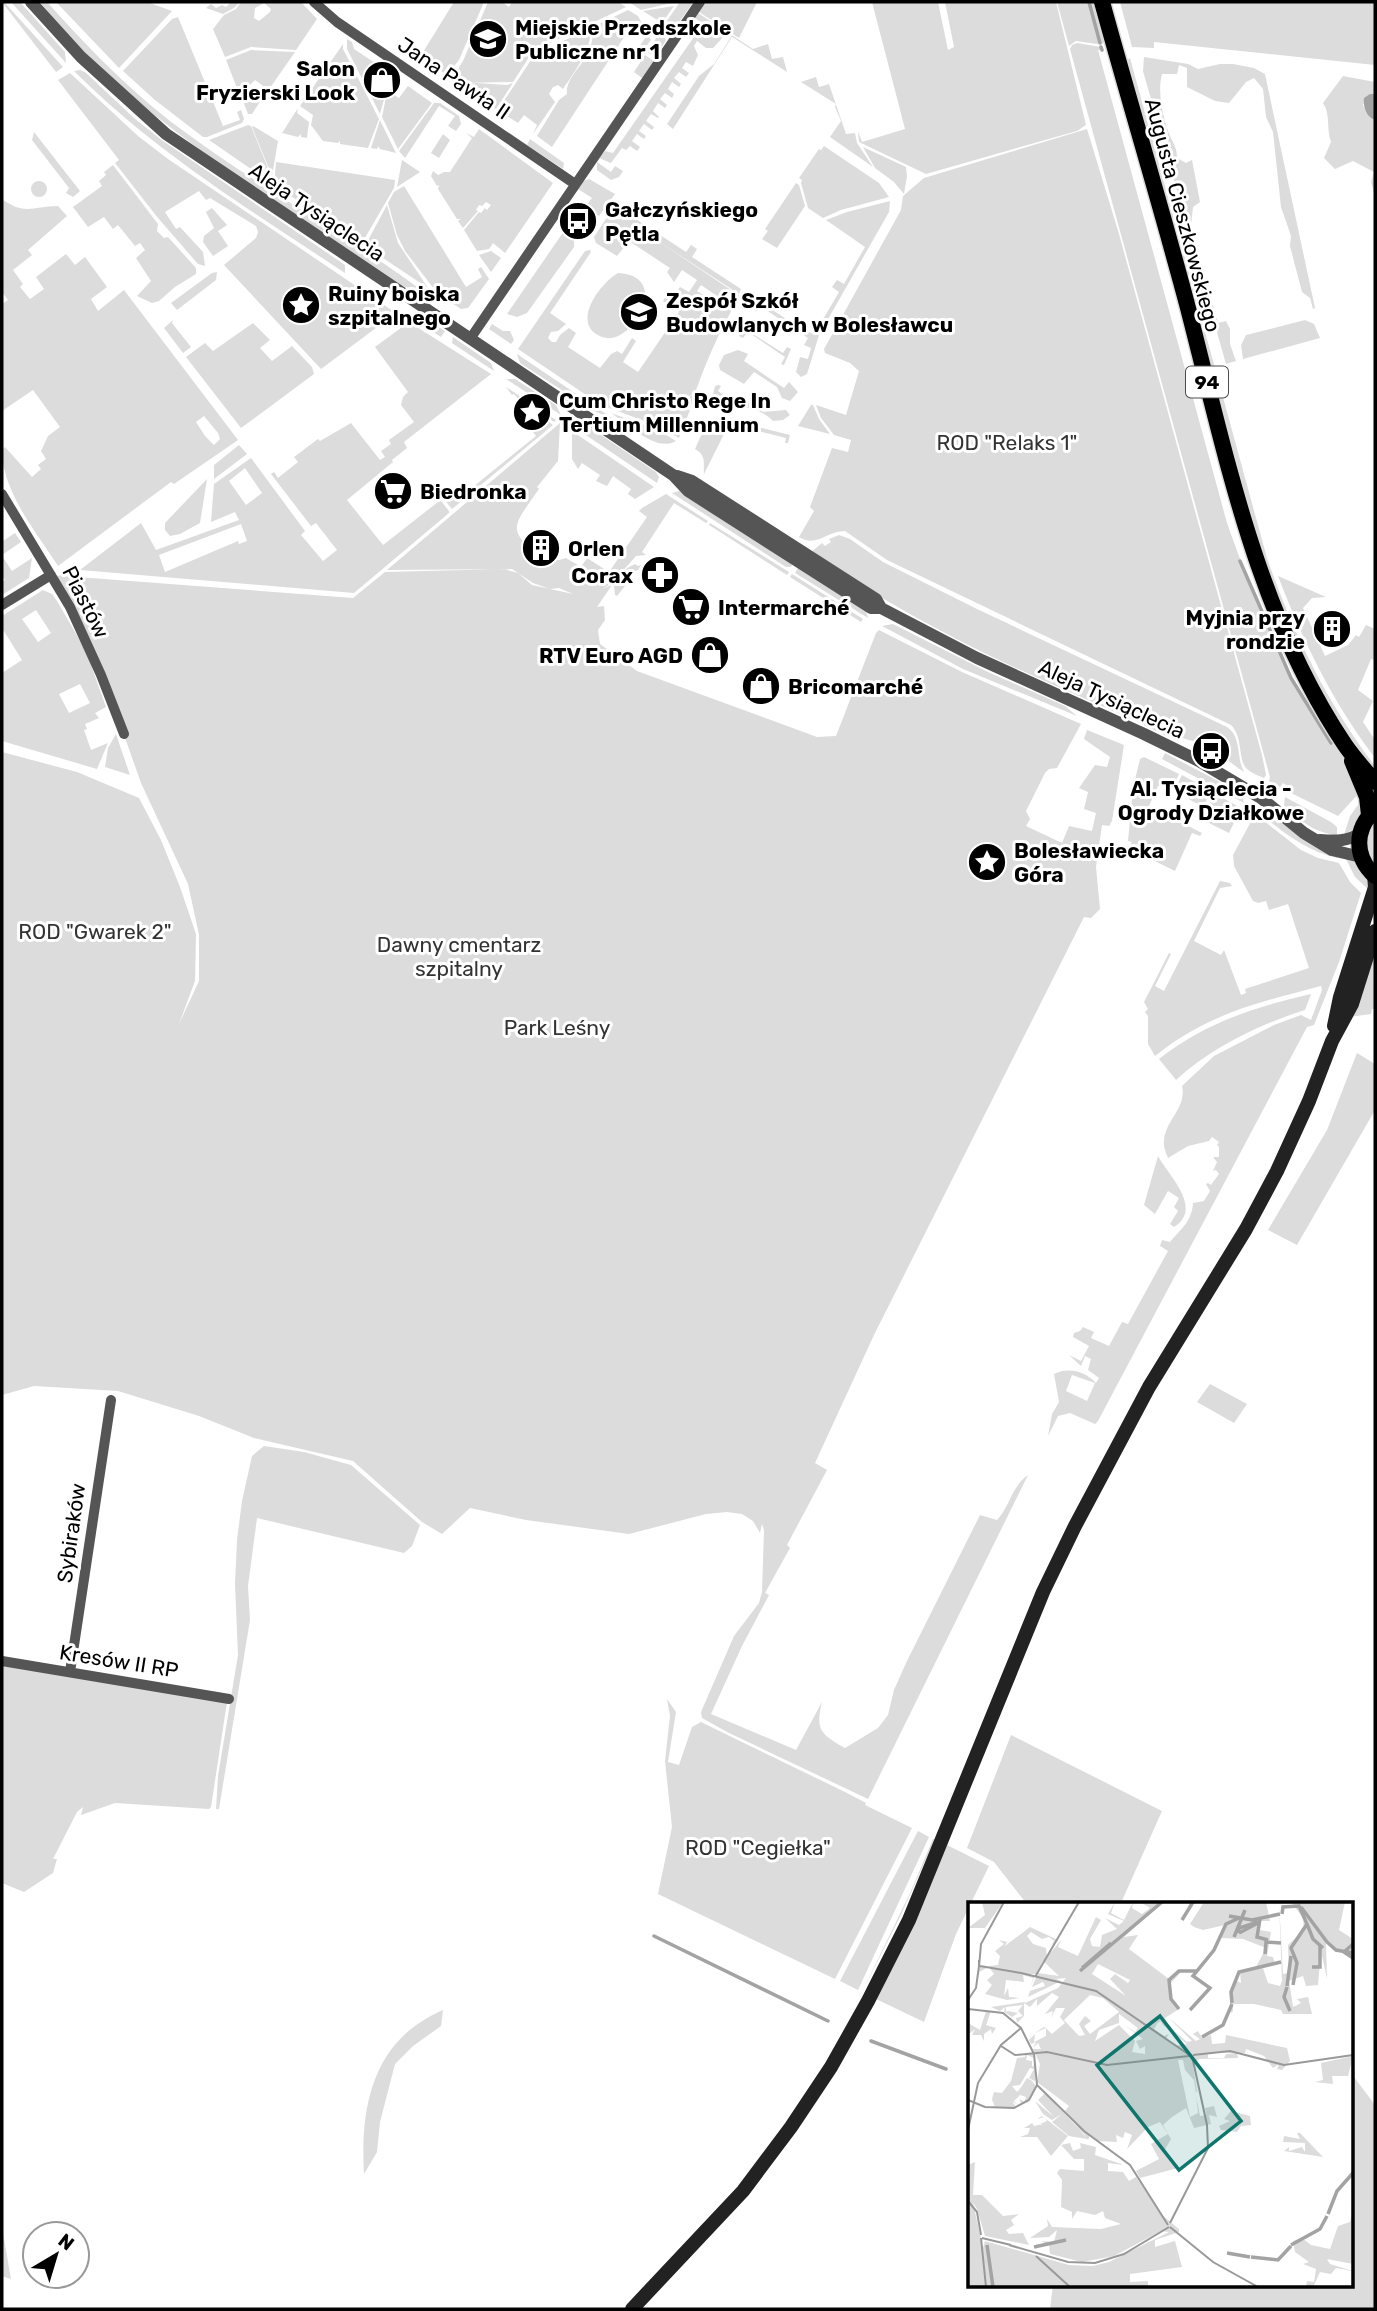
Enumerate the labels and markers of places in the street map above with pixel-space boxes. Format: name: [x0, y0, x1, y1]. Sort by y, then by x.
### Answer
place label: Miejskie Przedszkole Publiczne nr 1: [515, 15, 731, 64]
school or university icon: Miejskie Przedszkole Publiczne nr 1: [467, 18, 509, 60]
place label: Salon Fryzierski Look: [196, 56, 356, 105]
shop icon: Salon Fryzierski Look: [361, 59, 403, 101]
place label: Gałczyńskiego Pętla: [605, 197, 758, 246]
bus stop icon: Gałczyńskiego Pętla: [557, 200, 599, 242]
place label: Ruiny boiska szpitalnego: [328, 281, 460, 330]
place icon: Ruiny boiska szpitalnego: [280, 284, 322, 326]
place label: Zespół Szkół Budowlanych w Bolesławcu: [666, 288, 953, 337]
school or university icon: Zespół Szkół Budowlanych w Bolesławcu: [618, 291, 660, 333]
place label: Cum Christo Rege In Tertium Millennium: [559, 388, 771, 437]
place icon: Cum Christo Rege In Tertium Millennium: [511, 391, 553, 433]
supermarket icon: Biedronka: [372, 470, 414, 512]
place label: Biedronka: [420, 479, 527, 504]
building icon: Orlen: [520, 527, 562, 569]
place label: Orlen: [568, 536, 624, 561]
pharmacy icon: Corax: [639, 554, 681, 596]
place label: Corax: [571, 563, 634, 588]
supermarket icon: Intermarché: [670, 586, 712, 628]
place label: Intermarché: [718, 595, 850, 620]
place label: Myjnia przy rondzie: [1186, 605, 1305, 654]
building icon: Myjnia przy rondzie: [1311, 608, 1353, 650]
shop icon: RTV Euro AGD: [689, 634, 731, 676]
place label: RTV Euro AGD: [539, 643, 683, 668]
shop icon: Bricomarché: [740, 665, 782, 707]
place label: Bricomarché: [788, 674, 923, 699]
bus stop icon: Al. Tysiąclecia - Ogrody Działkowe: [1190, 730, 1232, 772]
place label: Al. Tysiąclecia - Ogrody Działkowe: [1118, 776, 1304, 825]
place label: Bolesławiecka Góra: [1014, 838, 1164, 887]
place icon: Bolesławiecka Góra: [966, 841, 1008, 883]

